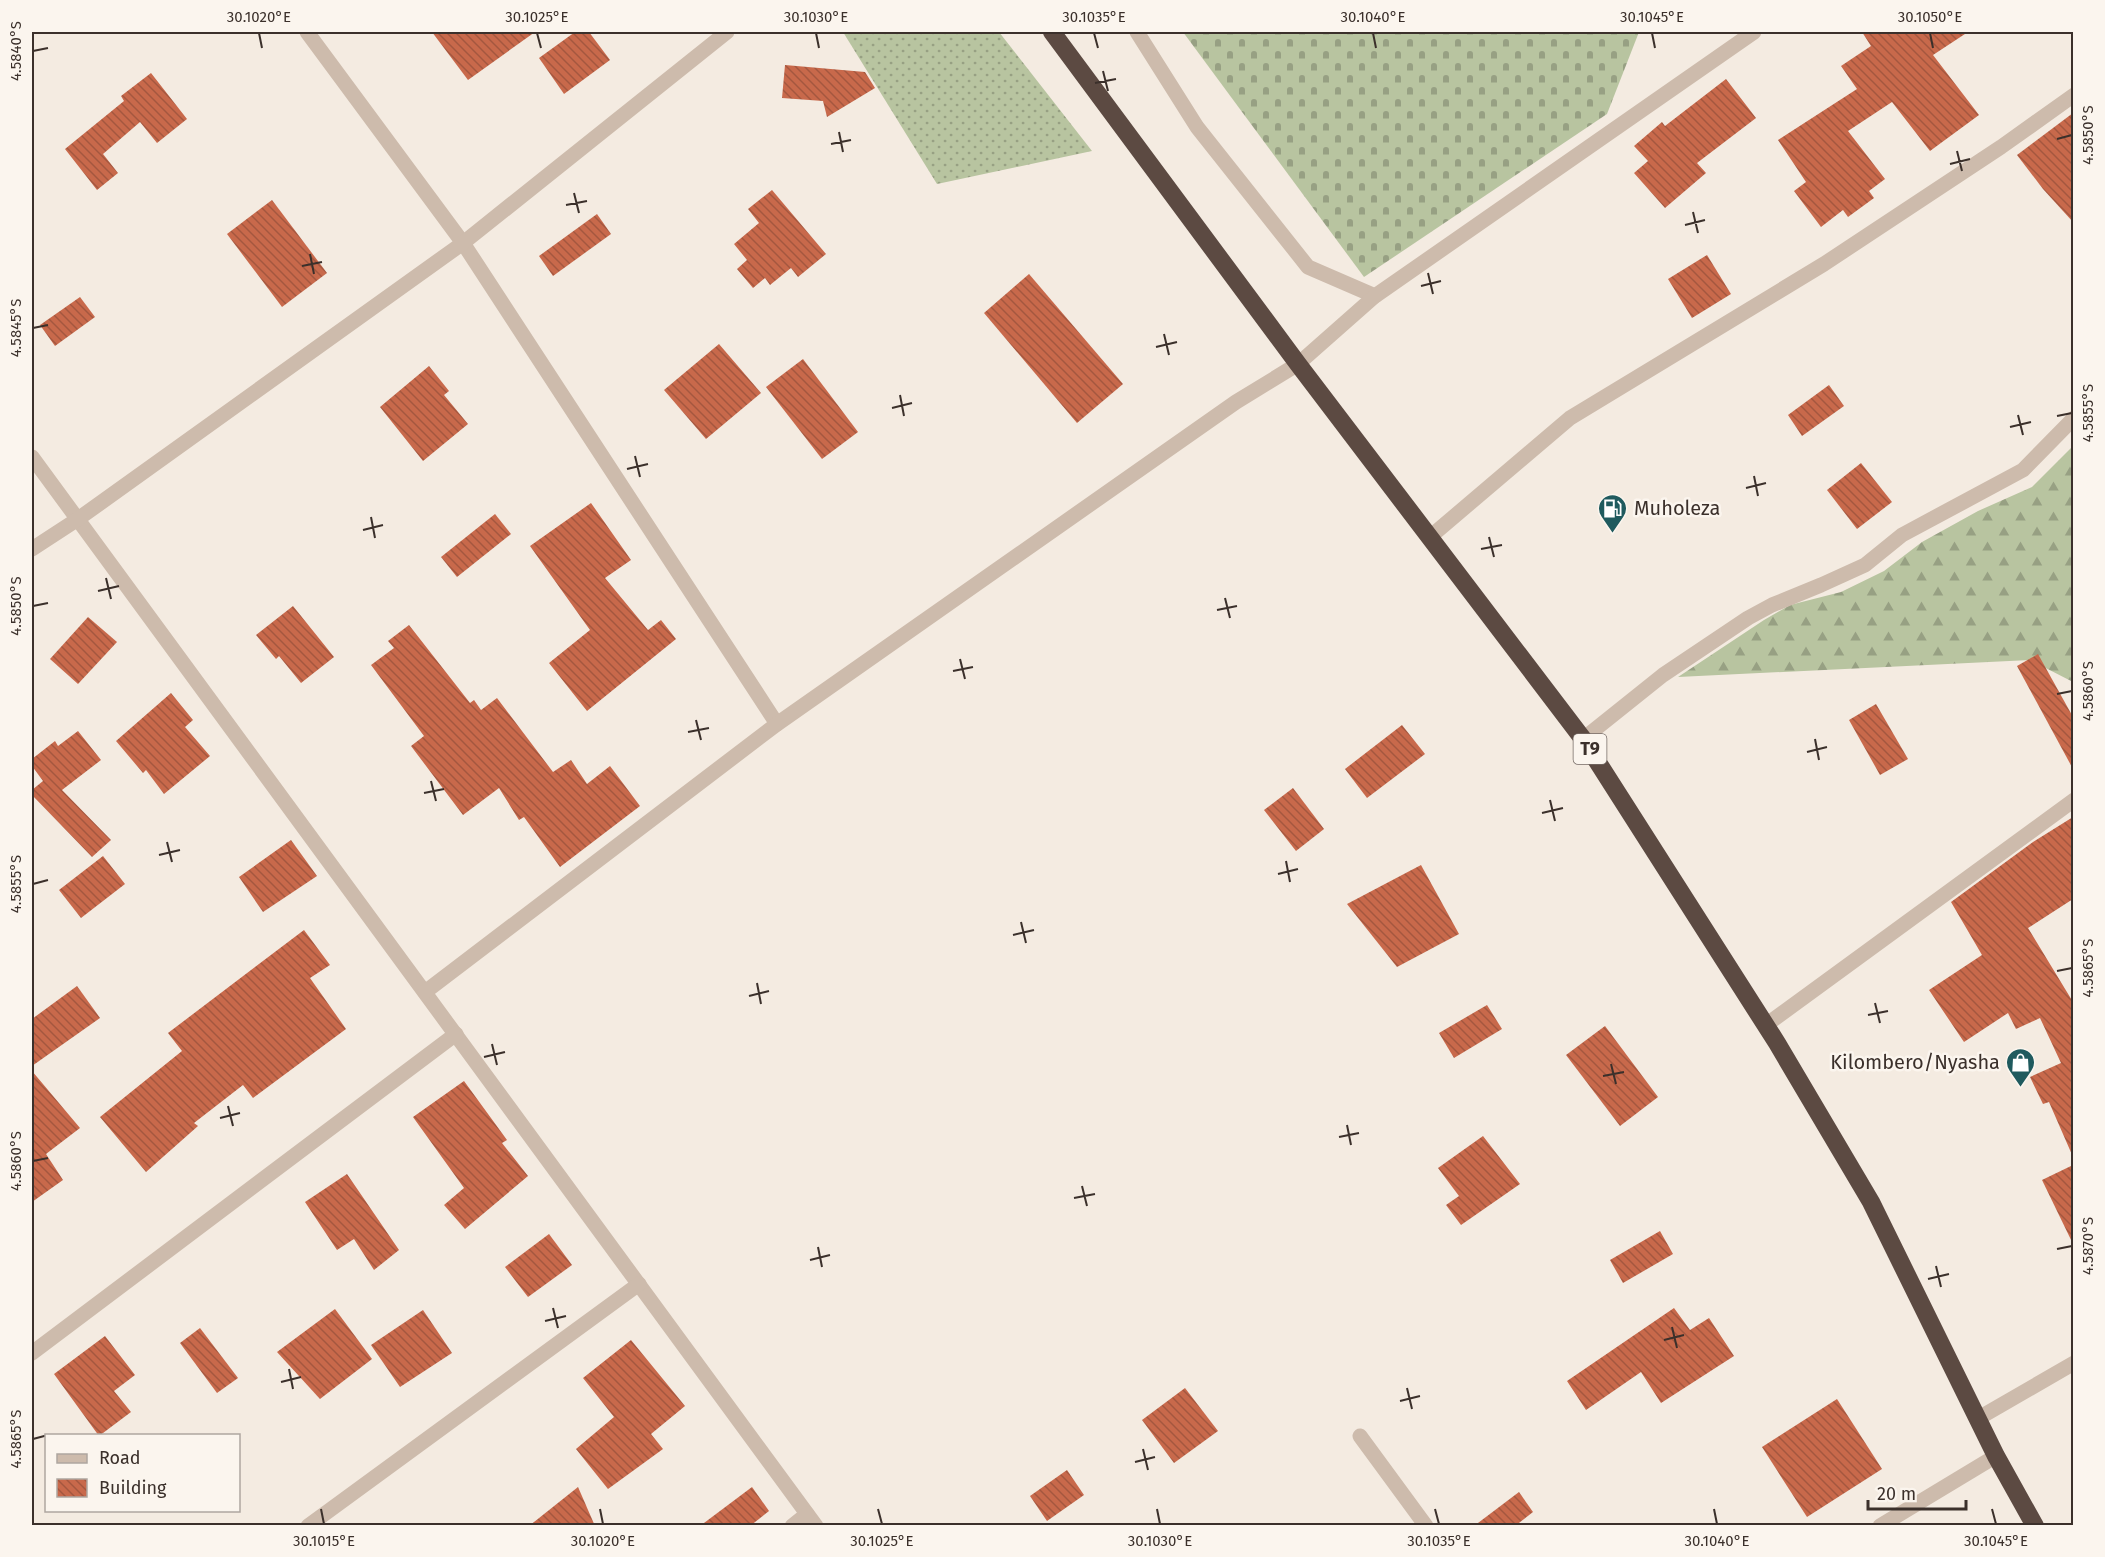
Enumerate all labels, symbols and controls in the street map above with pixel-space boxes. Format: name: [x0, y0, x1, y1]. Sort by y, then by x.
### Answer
text: 30.1020°E: [227, 8, 291, 26]
text: 30.1025°E: [505, 8, 569, 26]
text: 30.1030°E: [784, 8, 848, 26]
text: 30.1035°E: [1062, 8, 1126, 26]
text: 30.1040°E: [1340, 8, 1406, 26]
text: 30.1045°E: [1620, 8, 1684, 26]
text: 30.1050°E: [1898, 8, 1962, 26]
text: 4.5840°S: [7, 21, 25, 81]
text: 4.5850°S: [2079, 105, 2097, 165]
text: 4.5845°S: [7, 299, 25, 357]
text: 4.5855°S: [2079, 384, 2097, 442]
fuel station icon: Muholeza: [1597, 492, 1629, 534]
place label: Muholeza: [1634, 496, 1720, 520]
text: 4.5850°S: [7, 576, 25, 636]
text: 4.5860°S: [2079, 661, 2097, 721]
road number: T9: [1574, 734, 1606, 764]
text: 4.5855°S: [7, 855, 25, 913]
text: 4.5865°S: [2079, 939, 2097, 997]
shop icon: Kilombero/Nyasha: [2005, 1046, 2037, 1088]
place label: Kilombero/Nyasha: [1830, 1050, 2000, 1074]
text: 4.5860°S: [7, 1131, 25, 1191]
text: 4.5870°S: [2079, 1217, 2097, 1275]
text: 4.5865°S: [7, 1410, 25, 1468]
legend: [45, 1434, 240, 1512]
text: Road: [99, 1447, 141, 1469]
scale bar: [1868, 1473, 1966, 1511]
text: Building: [99, 1477, 167, 1499]
text: 20 m: [1877, 1483, 1916, 1505]
text: 30.1015°E: [293, 1532, 355, 1550]
text: 30.1020°E: [571, 1532, 635, 1550]
text: 30.1025°E: [850, 1532, 914, 1550]
text: 30.1030°E: [1128, 1532, 1192, 1550]
text: 30.1035°E: [1407, 1532, 1471, 1550]
text: 30.1040°E: [1684, 1532, 1750, 1550]
text: 30.1045°E: [1964, 1532, 2028, 1550]

